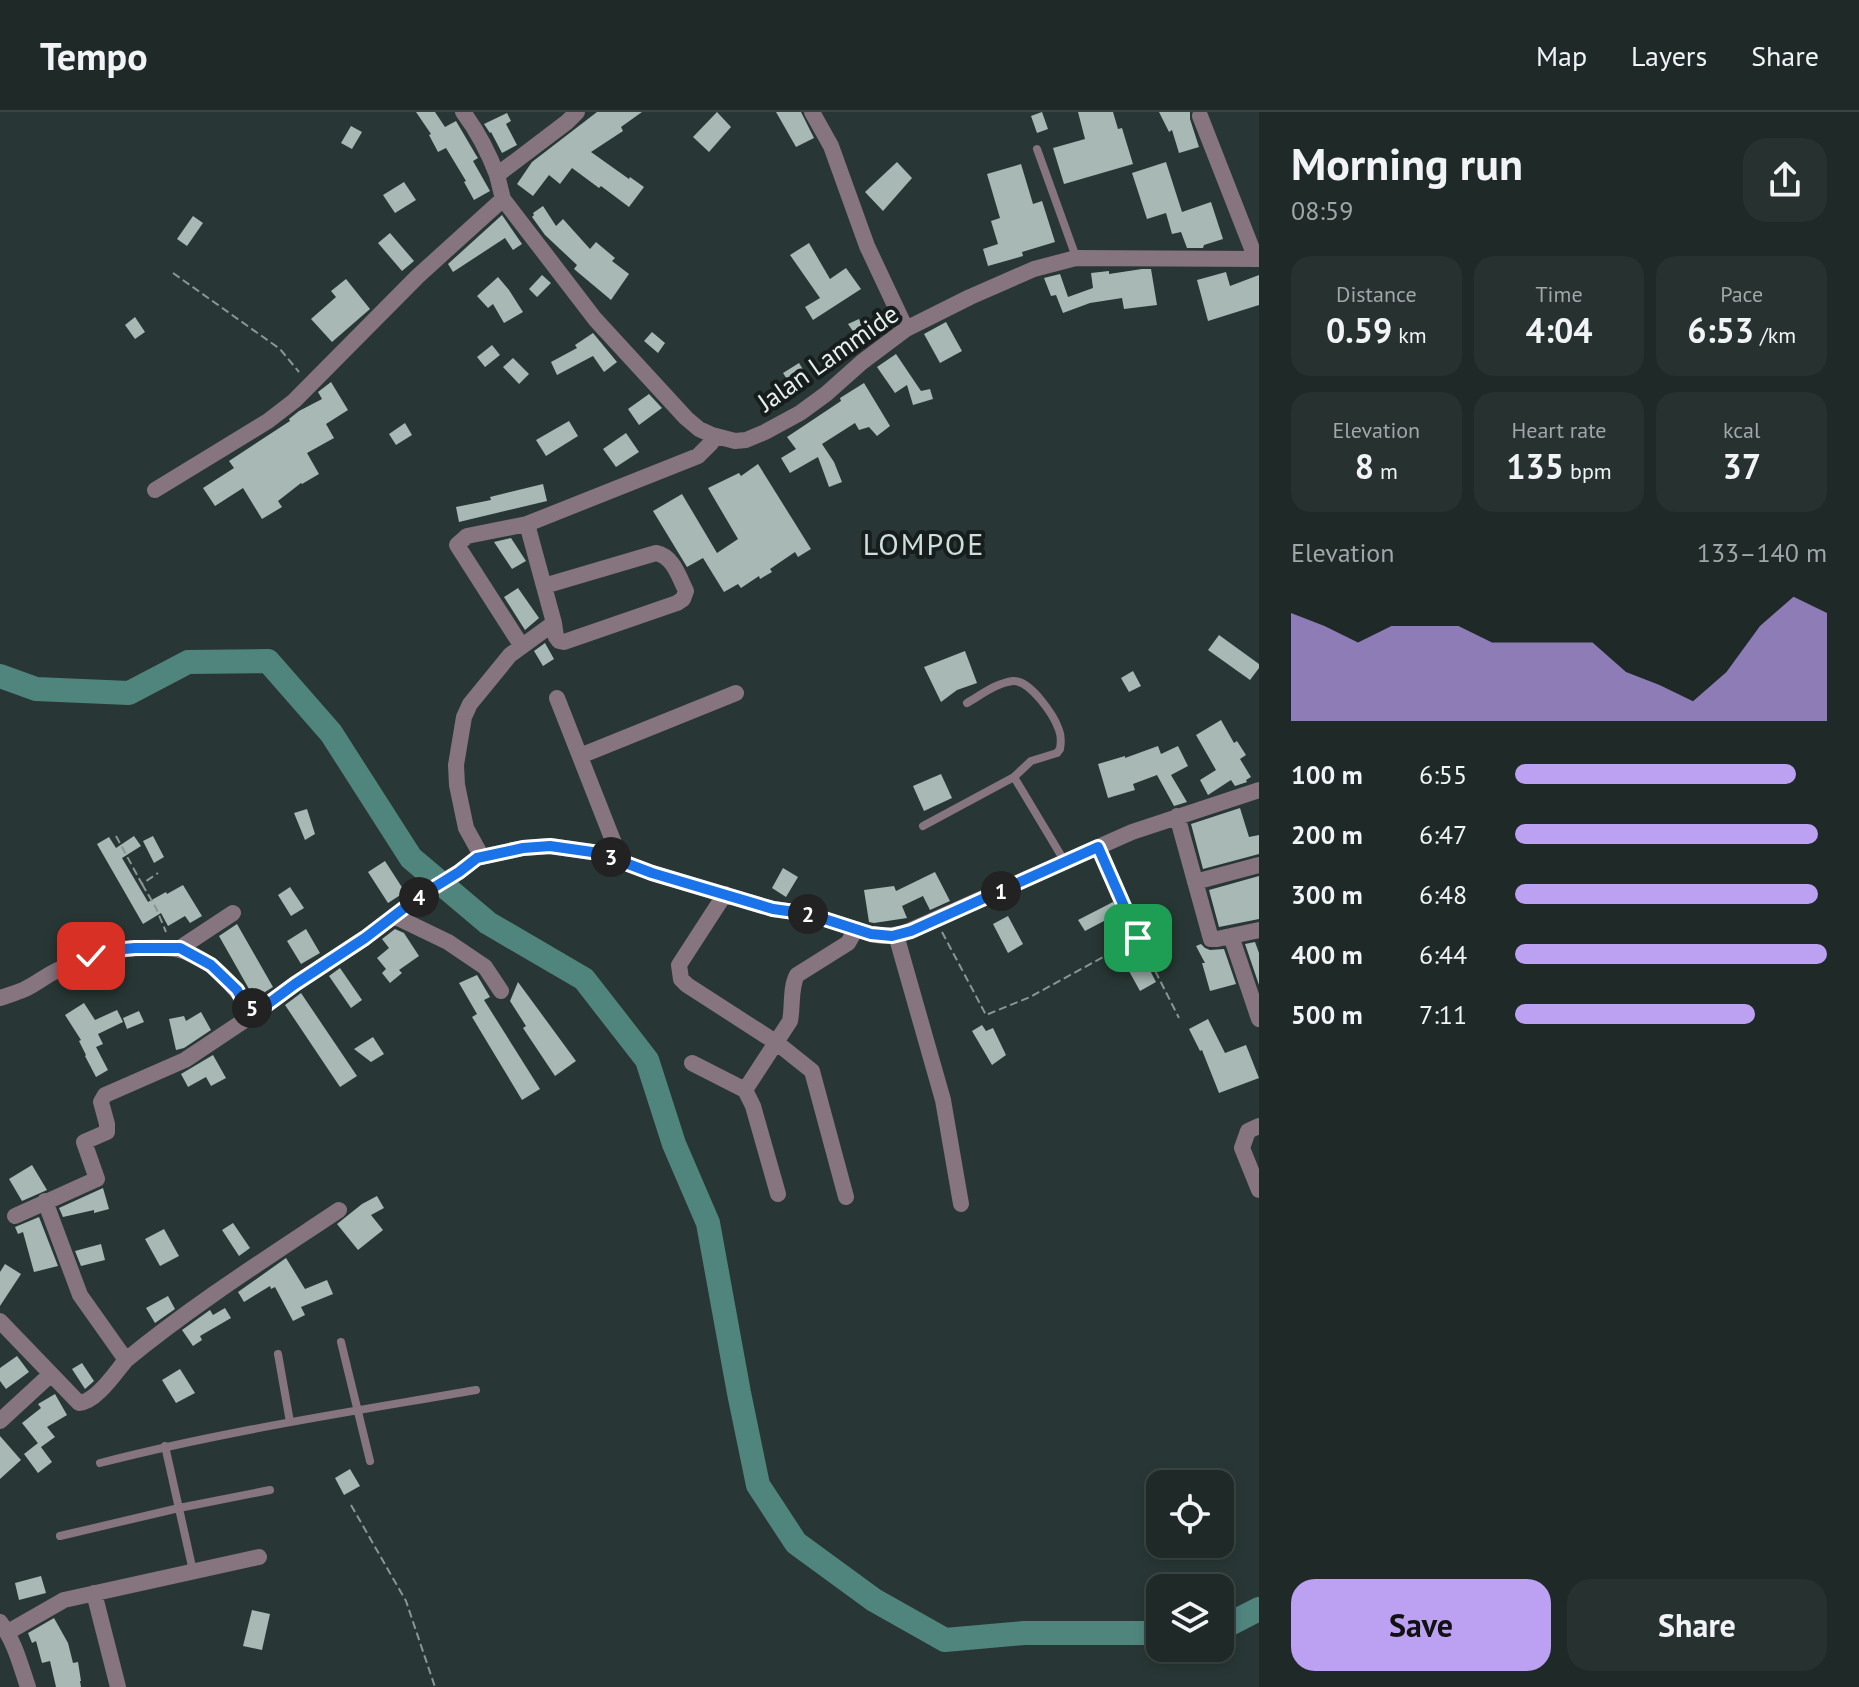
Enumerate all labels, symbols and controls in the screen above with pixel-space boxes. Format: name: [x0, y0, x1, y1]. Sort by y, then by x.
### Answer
text: Tempo: [40, 31, 148, 80]
text: Map: [1536, 37, 1587, 74]
text: Layers: [1631, 37, 1707, 74]
text: Share: [1751, 37, 1819, 74]
text: Morning run: [1291, 135, 1523, 192]
button: share: [1743, 138, 1827, 222]
text: 08:59: [1291, 194, 1353, 227]
text: Distance: [1336, 280, 1417, 308]
text: Time: [1535, 280, 1583, 308]
text: Pace: [1720, 280, 1763, 308]
street label: Jalan Lammide: [750, 297, 904, 419]
text: 0.59: [1326, 308, 1392, 352]
text: 4:04: [1526, 308, 1592, 352]
text: 6:53: [1687, 308, 1754, 352]
text: km: [1392, 321, 1427, 349]
text: /km: [1754, 321, 1796, 349]
text: Elevation: [1333, 416, 1420, 444]
text: Heart rate: [1511, 416, 1607, 444]
text: kcal: [1723, 416, 1760, 444]
text: 8: [1355, 444, 1374, 488]
text: 135: [1506, 444, 1564, 488]
text: 37: [1722, 444, 1761, 488]
text: m: [1374, 457, 1398, 485]
text: bpm: [1564, 457, 1612, 485]
district label: LOMPOE: [863, 524, 985, 563]
text: Elevation: [1291, 536, 1395, 569]
text: 133–140 m: [1697, 536, 1827, 569]
text: 100 m: [1291, 758, 1363, 791]
text: 6:55: [1419, 758, 1467, 791]
text: 200 m: [1291, 818, 1363, 851]
text: 6:47: [1419, 818, 1467, 851]
pin: 3: [591, 837, 631, 877]
text: 3: [605, 843, 617, 871]
pin: 1: [981, 871, 1021, 911]
pin: 4: [399, 877, 439, 917]
text: 1: [995, 877, 1007, 905]
text: 300 m: [1291, 878, 1363, 911]
text: 6:48: [1419, 878, 1467, 911]
text: 4: [413, 883, 425, 911]
pin: 2: [788, 894, 828, 934]
text: 2: [802, 900, 814, 928]
pin: [1104, 904, 1172, 972]
icon: arrive: [1116, 916, 1160, 960]
pin: [57, 922, 125, 990]
icon: check: [69, 934, 113, 978]
text: 400 m: [1291, 938, 1363, 971]
text: 6:44: [1419, 938, 1467, 971]
pin: 5: [232, 988, 272, 1028]
text: 5: [246, 994, 258, 1022]
text: 500 m: [1291, 998, 1363, 1031]
text: 7:11: [1419, 998, 1467, 1031]
map controls: [1146, 1470, 1234, 1662]
button: locate: [1146, 1470, 1234, 1558]
button: layers: [1146, 1574, 1234, 1662]
button: Save: [1291, 1579, 1551, 1671]
button: Share: [1567, 1579, 1827, 1671]

